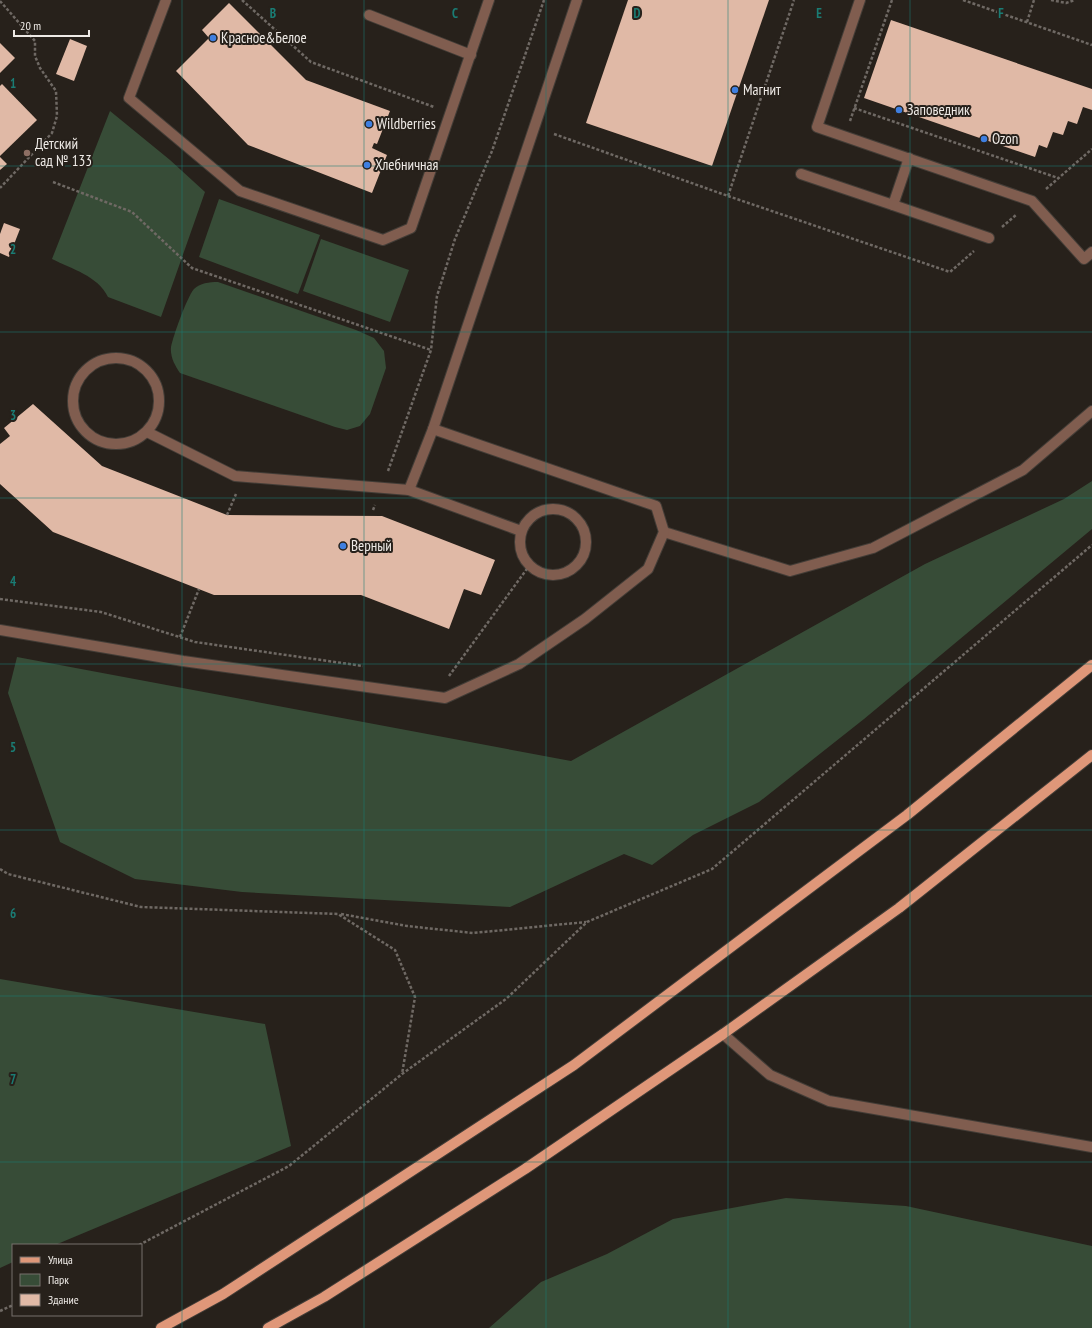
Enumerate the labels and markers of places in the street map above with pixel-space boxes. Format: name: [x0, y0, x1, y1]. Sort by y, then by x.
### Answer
place label: Красное&Белое: [221, 28, 307, 47]
marker: Красное&Белое: [208, 33, 218, 43]
place label: Магнит: [743, 80, 781, 99]
marker: Магнит: [730, 85, 740, 95]
place label: Заповедник: [907, 100, 970, 119]
marker: Заповедник: [894, 105, 904, 115]
place label: Wildberries: [377, 114, 436, 133]
marker: Wildberries: [364, 119, 374, 129]
place label: Ozon: [992, 129, 1018, 148]
place label: Детский сад № 133: [35, 134, 92, 170]
marker: Ozon: [979, 134, 989, 144]
marker: Детский сад № 133: [22, 148, 32, 158]
place label: Хлебничная: [375, 155, 439, 174]
marker: Хлебничная: [362, 160, 372, 170]
place label: Верный: [351, 536, 392, 555]
marker: Верный: [338, 541, 348, 551]

